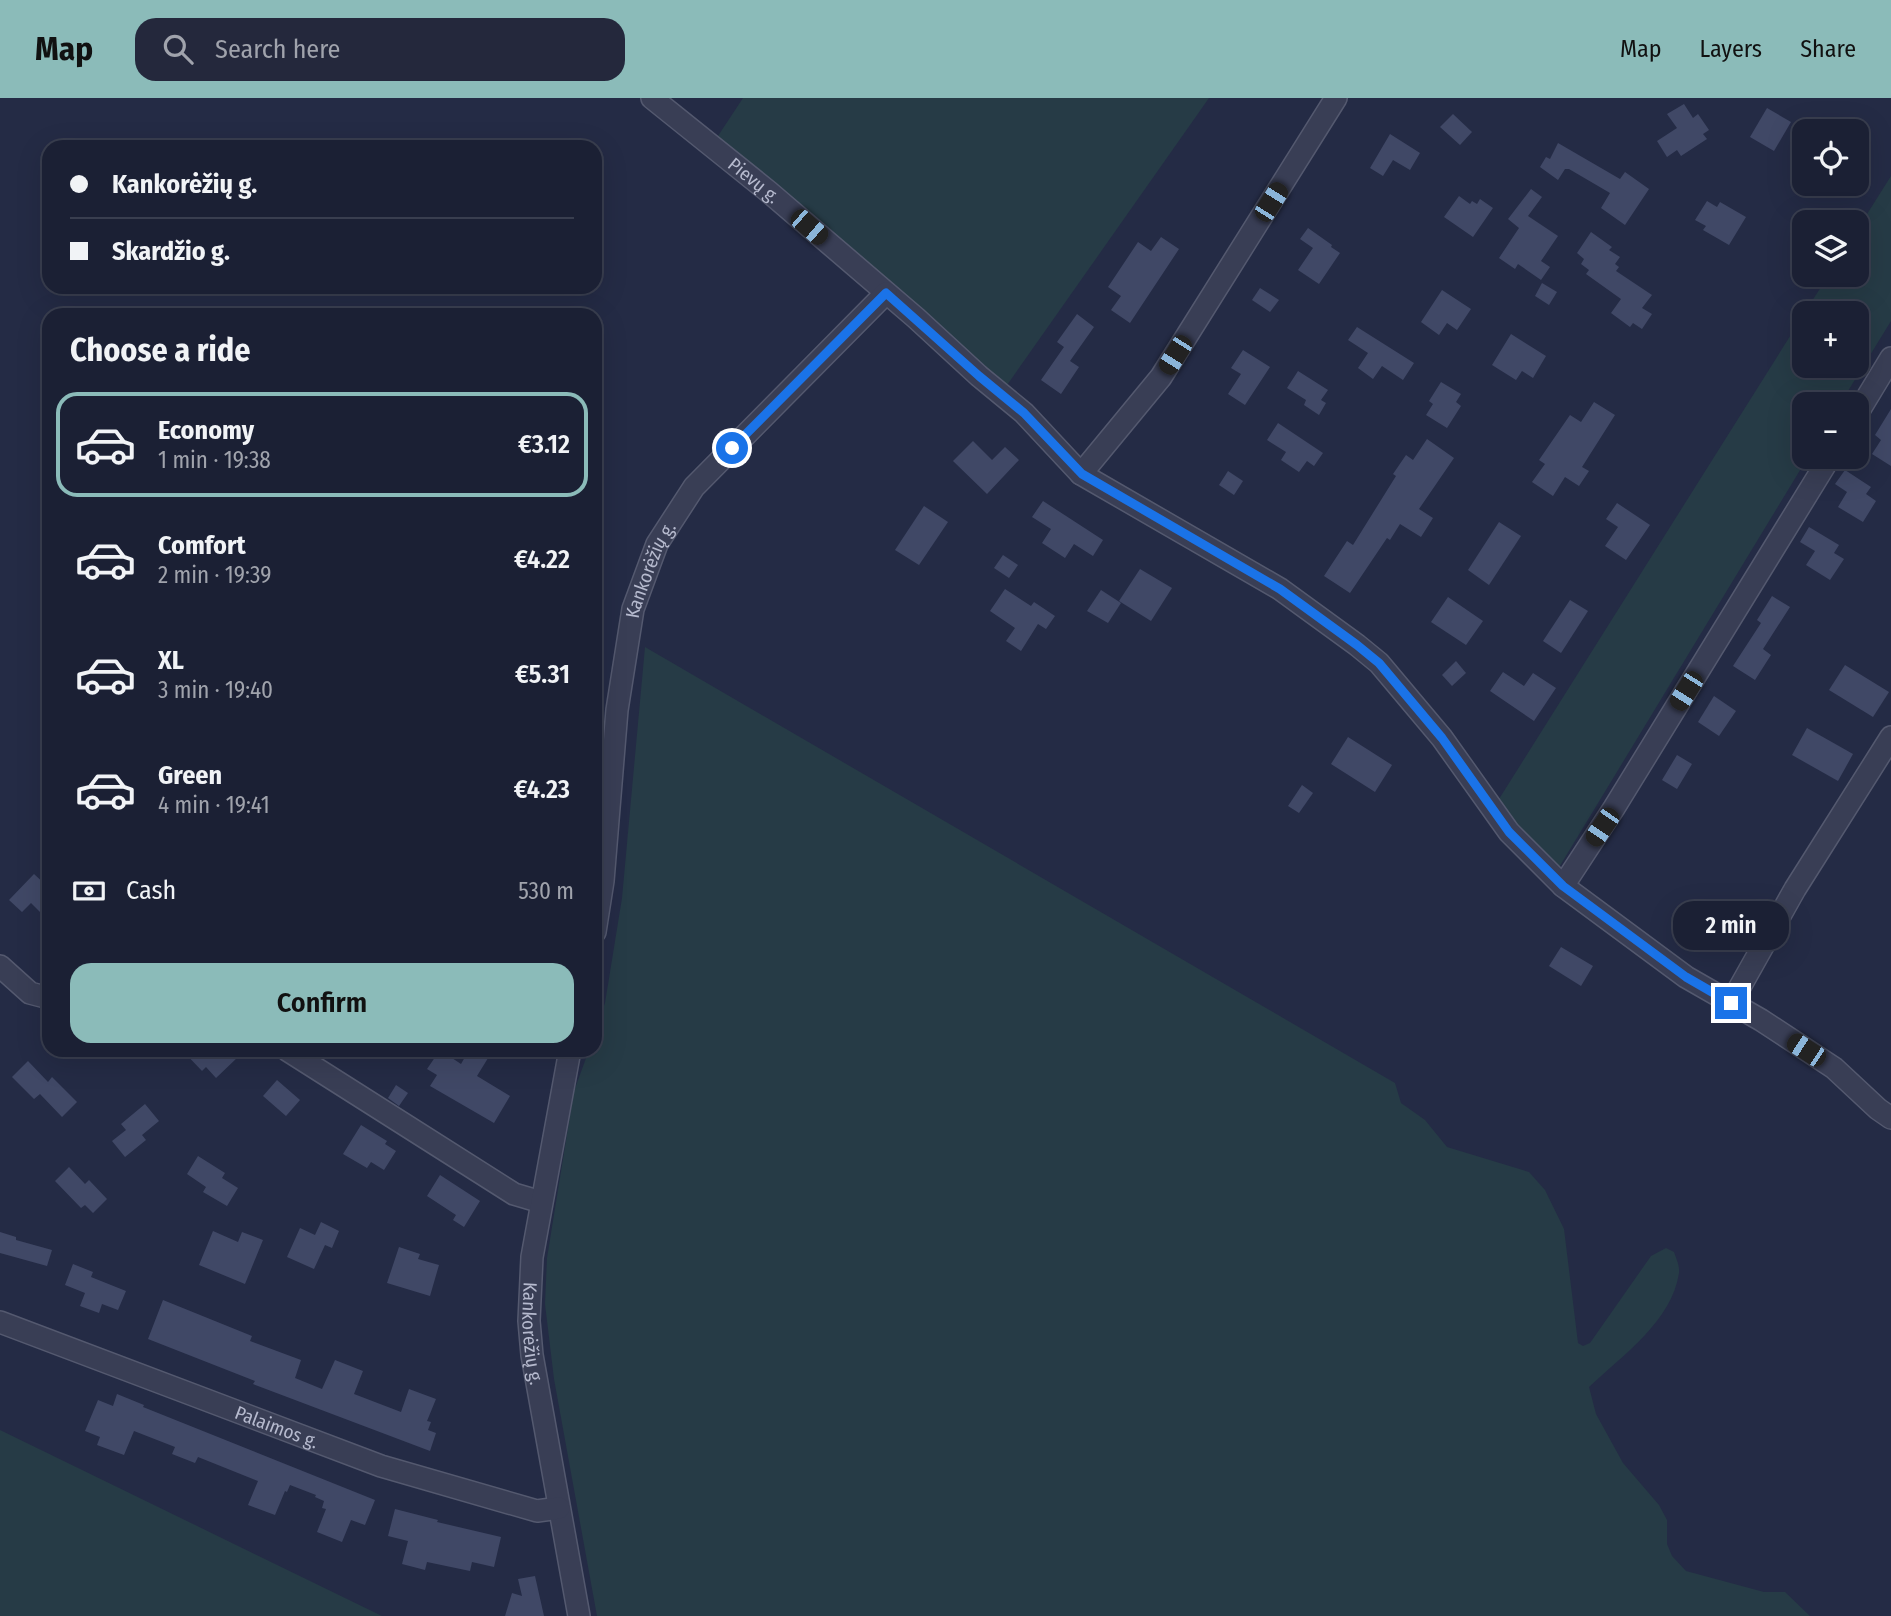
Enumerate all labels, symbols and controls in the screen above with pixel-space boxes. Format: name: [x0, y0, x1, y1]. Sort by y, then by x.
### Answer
search box: [135, 18, 625, 81]
text: Map: [35, 29, 93, 69]
icon: search: [159, 30, 197, 68]
text: Search here: [215, 34, 340, 65]
text: Map: [1620, 35, 1662, 63]
text: Layers: [1700, 35, 1762, 63]
text: Share: [1800, 35, 1856, 63]
map controls: [1792, 119, 1869, 469]
button: locate: [1792, 119, 1869, 196]
street label: Pievų g.: [724, 152, 785, 208]
text: Kankorėžių g.: [112, 169, 257, 200]
car: [1251, 179, 1292, 225]
car: [787, 205, 832, 249]
button: layers: [1792, 210, 1869, 287]
text: Skardžio g.: [112, 236, 230, 267]
button: +: [1792, 301, 1869, 378]
text: Choose a ride: [70, 331, 251, 369]
car: [1155, 332, 1196, 378]
button: −: [1792, 392, 1869, 469]
icon: car: [74, 413, 137, 476]
text: Economy: [158, 415, 254, 446]
text: €3.12: [518, 429, 570, 460]
route start: [716, 432, 748, 464]
text: 1 min · 19:38: [158, 446, 271, 474]
street label: Kankorėžių g.: [620, 517, 680, 620]
icon: car: [74, 528, 137, 591]
text: Comfort: [158, 530, 246, 561]
text: €4.22: [514, 544, 570, 575]
text: 2 min · 19:39: [158, 561, 271, 589]
icon: car: [74, 643, 137, 706]
text: XL: [158, 645, 184, 676]
text: €5.31: [515, 659, 570, 690]
car: [1666, 668, 1707, 714]
text: 3 min · 19:40: [158, 676, 273, 704]
icon: car: [74, 758, 137, 821]
text: Green: [158, 760, 222, 791]
text: €4.23: [514, 774, 570, 805]
text: 4 min · 19:41: [158, 791, 270, 819]
car: [1582, 804, 1623, 850]
icon: cash: [70, 872, 108, 910]
text: Cash: [126, 875, 176, 906]
text: 530 m: [518, 877, 574, 905]
callout: 2 min: [1673, 902, 1789, 950]
text: 2 min: [1705, 911, 1757, 939]
button: Confirm: [70, 963, 574, 1043]
route end: [1715, 987, 1747, 1019]
car: [1783, 1030, 1830, 1070]
street label: Kankorėžių g.: [517, 1281, 549, 1386]
street label: Palaimos g.: [232, 1400, 322, 1453]

